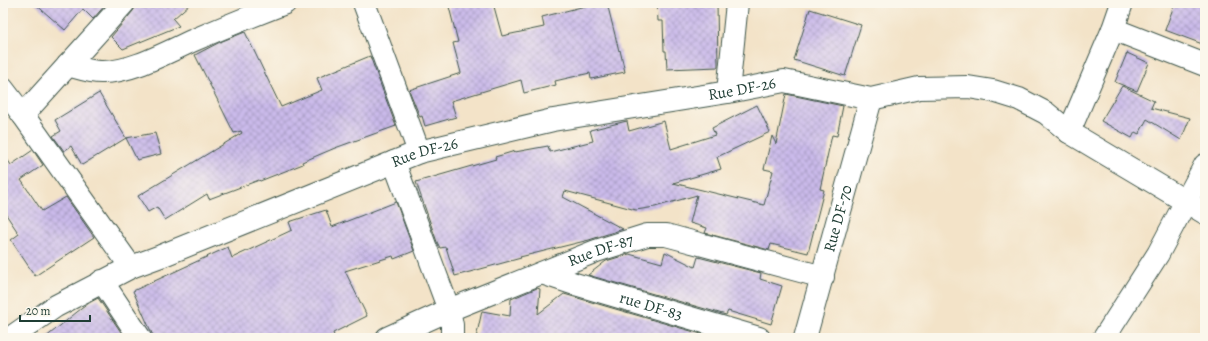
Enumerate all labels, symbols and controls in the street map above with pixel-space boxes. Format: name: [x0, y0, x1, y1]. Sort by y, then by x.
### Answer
street label: Rue DF-26: [707, 72, 778, 106]
street label: Rue DF-26: [388, 132, 460, 173]
street label: Rue DF-70: [818, 182, 858, 255]
street label: Rue DF-87: [565, 229, 636, 272]
street label: rue DF-83: [617, 287, 685, 326]
scale bar: [20, 297, 90, 323]
text: 20 m: [26, 303, 50, 319]

